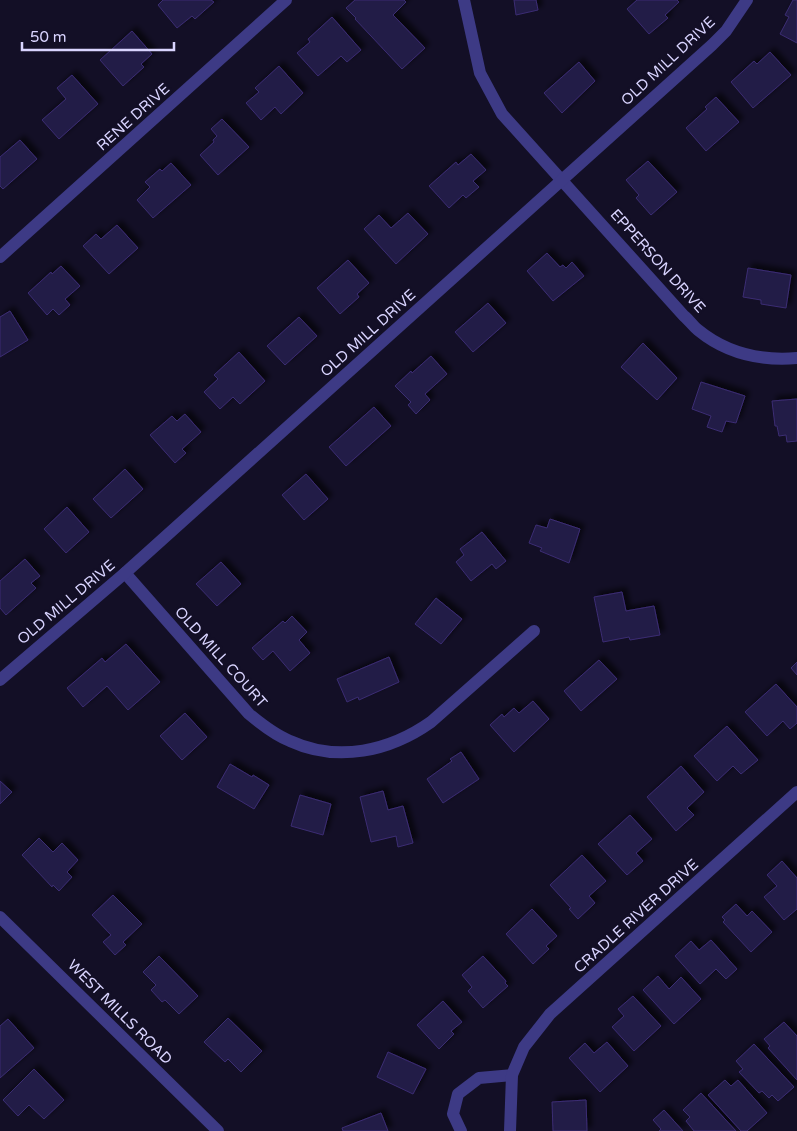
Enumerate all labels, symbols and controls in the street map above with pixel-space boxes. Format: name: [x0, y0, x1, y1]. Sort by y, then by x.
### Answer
street label: OLD MILL DRIVE: [617, 13, 719, 109]
scale bar: [22, 20, 175, 52]
text: 50 m: [30, 28, 67, 46]
street label: RENE DRIVE: [93, 80, 173, 154]
street label: EPPERSON DRIVE: [607, 205, 709, 317]
street label: OLD MILL DRIVE: [317, 285, 419, 381]
street label: OLD MILL DRIVE: [13, 556, 119, 648]
street label: OLD MILL COURT: [171, 603, 271, 711]
street label: CRADLE RIVER DRIVE: [570, 855, 702, 977]
street label: WEST MILLS ROAD: [64, 956, 176, 1068]

